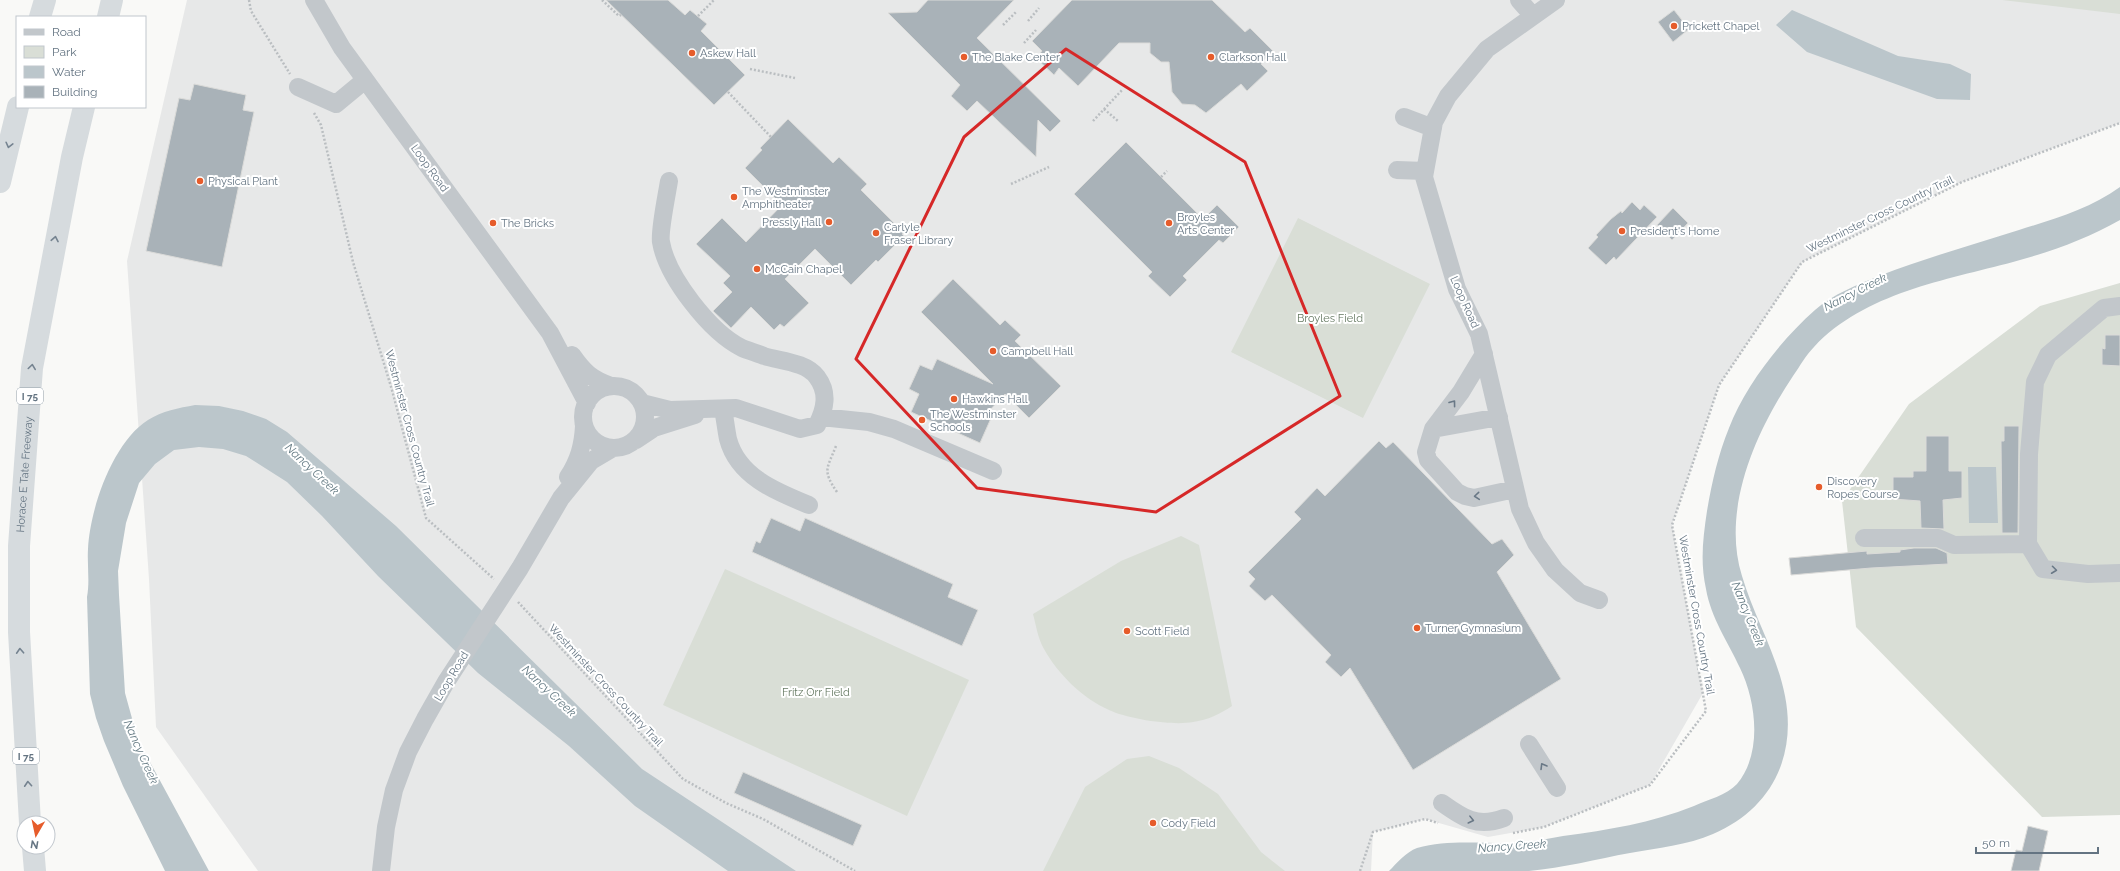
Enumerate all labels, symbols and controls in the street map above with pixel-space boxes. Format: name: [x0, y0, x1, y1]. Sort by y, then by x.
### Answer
legend: [16, 16, 146, 108]
place label: Prickett Chapel: [1682, 20, 1759, 33]
marker: Prickett Chapel: [1669, 21, 1679, 31]
text: Road: [52, 25, 81, 39]
text: Park: [52, 45, 77, 59]
place label: Askew Hall: [700, 47, 756, 60]
marker: Askew Hall: [687, 48, 697, 58]
place label: The Blake Center: [972, 51, 1060, 64]
place label: Clarkson Hall: [1219, 51, 1286, 64]
marker: The Blake Center: [959, 52, 969, 62]
marker: Clarkson Hall: [1206, 52, 1216, 62]
text: Water: [52, 65, 86, 79]
text: Building: [52, 85, 98, 99]
one-way arrow: [5, 141, 14, 148]
street label: Loop Road: [408, 142, 451, 195]
street label: Westminster Cross Country Trail: [1805, 173, 1956, 256]
place label: Physical Plant: [208, 175, 278, 188]
marker: Physical Plant: [195, 176, 205, 186]
place label: The Westminster Amphitheater: [742, 185, 829, 211]
marker: The Westminster Amphitheater: [729, 192, 739, 202]
place label: Broyles Arts Center: [1177, 211, 1235, 237]
place label: Pressly Hall: [762, 216, 821, 229]
place label: The Bricks: [501, 217, 554, 230]
marker: Pressly Hall: [824, 217, 834, 227]
marker: The Bricks: [488, 218, 498, 228]
marker: Broyles Arts Center: [1164, 218, 1174, 228]
place label: Carlyle Fraser Library: [884, 221, 953, 247]
place label: President's Home: [1630, 225, 1720, 238]
marker: President's Home: [1617, 226, 1627, 236]
marker: Carlyle Fraser Library: [871, 228, 881, 238]
one-way arrow: [51, 236, 59, 242]
place label: McCain Chapel: [765, 263, 842, 276]
marker: McCain Chapel: [752, 264, 762, 274]
water label: Nancy Creek: [1821, 270, 1889, 314]
street label: Loop Road: [1447, 274, 1482, 330]
park label: Broyles Field: [1297, 312, 1363, 325]
place label: Campbell Hall: [1001, 345, 1073, 358]
marker: Campbell Hall: [988, 346, 998, 356]
street label: Westminster Cross Country Trail: [382, 348, 437, 508]
one-way arrow: [27, 364, 36, 370]
road number: I 75: [17, 388, 43, 404]
place label: Hawkins Hall: [962, 393, 1028, 406]
marker: Hawkins Hall: [949, 394, 959, 404]
one-way arrow: [1448, 400, 1455, 407]
place label: The Westminster Schools: [930, 408, 1017, 434]
marker: The Westminster Schools: [917, 415, 927, 425]
street label: Horace E Tate Freeway: [14, 416, 35, 533]
water label: Nancy Creek: [282, 441, 342, 498]
place label: Discovery Ropes Course: [1827, 475, 1899, 501]
marker: Discovery Ropes Course: [1814, 482, 1824, 492]
one-way arrow: [1474, 492, 1481, 501]
street label: Westminster Cross Country Trail: [1676, 534, 1717, 696]
one-way arrow: [2050, 565, 2057, 574]
water label: Nancy Creek: [1729, 580, 1768, 649]
street label: Westminster Cross Country Trail: [546, 622, 666, 749]
place label: Turner Gymnasium: [1425, 622, 1521, 635]
marker: Turner Gymnasium: [1412, 623, 1422, 633]
place label: Scott Field: [1135, 625, 1190, 638]
marker: Scott Field: [1122, 626, 1132, 636]
one-way arrow: [16, 648, 24, 654]
street label: Loop Road: [432, 649, 471, 703]
water label: Nancy Creek: [519, 663, 579, 720]
park label: Fritz Orr Field: [782, 686, 850, 699]
water label: Nancy Creek: [121, 718, 162, 787]
road number: I 75: [13, 748, 39, 764]
one-way arrow: [1540, 763, 1547, 770]
one-way arrow: [23, 781, 32, 787]
north arrow: [16, 815, 56, 855]
one-way arrow: [1468, 815, 1474, 823]
place label: Cody Field: [1161, 817, 1216, 830]
marker: Cody Field: [1148, 818, 1158, 828]
scale bar: [1976, 829, 2098, 855]
text: 50 m: [1982, 836, 2010, 850]
text: N: [29, 837, 40, 851]
water label: Nancy Creek: [1477, 837, 1547, 855]

